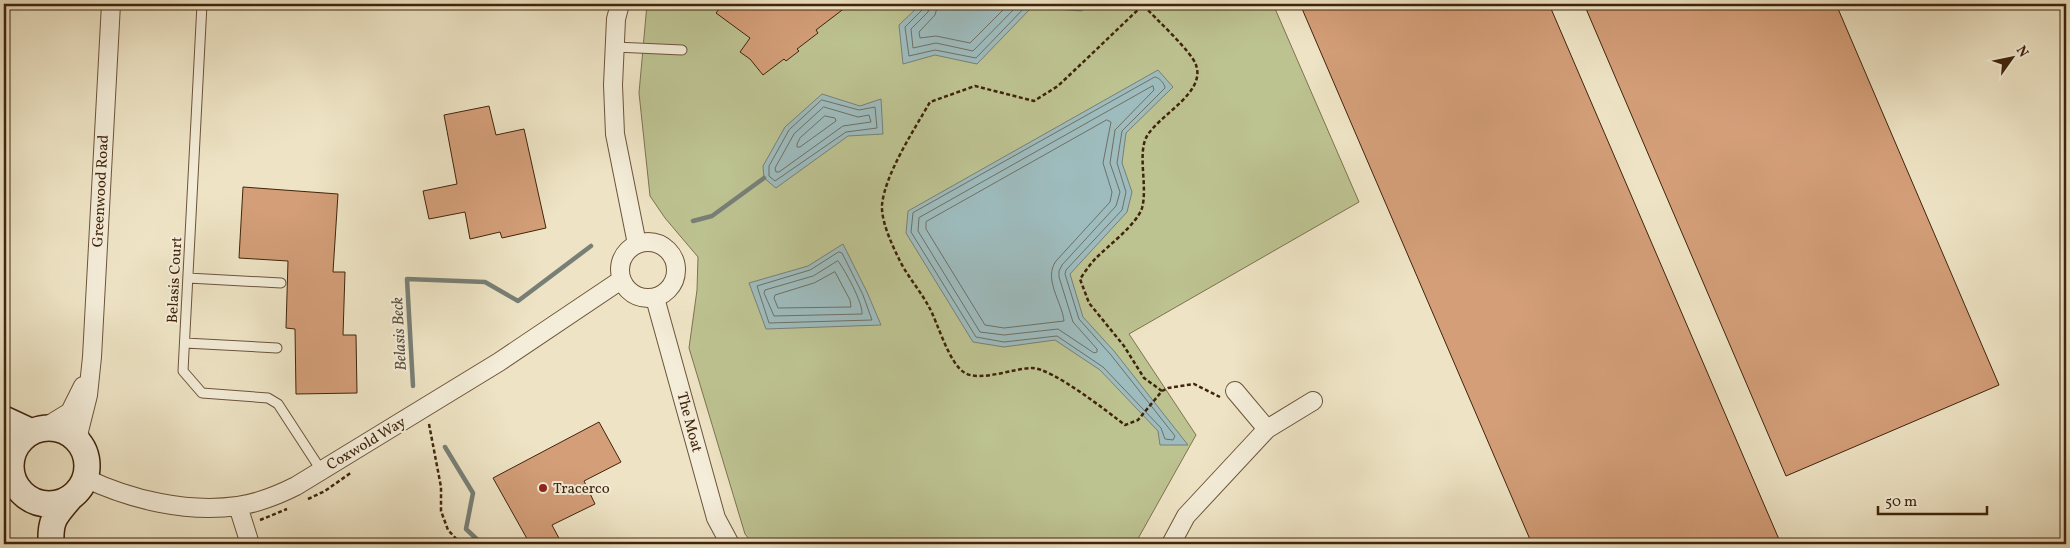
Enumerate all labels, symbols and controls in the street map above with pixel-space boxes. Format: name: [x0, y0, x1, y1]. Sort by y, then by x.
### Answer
north arrow: [1988, 32, 2038, 82]
text: N: [2011, 42, 2032, 61]
street label: Greenwood Road: [88, 134, 115, 248]
street label: Belasis Court: [163, 236, 188, 324]
water label: Belasis Beck: [387, 296, 413, 371]
street label: The Moat: [670, 390, 707, 455]
street label: Coxwold Way: [323, 412, 410, 476]
place label: Tracerco: [553, 479, 610, 500]
marker: Tracerco: [537, 482, 549, 494]
scale bar: [1878, 483, 1986, 515]
text: 50 m: [1885, 492, 1917, 513]

